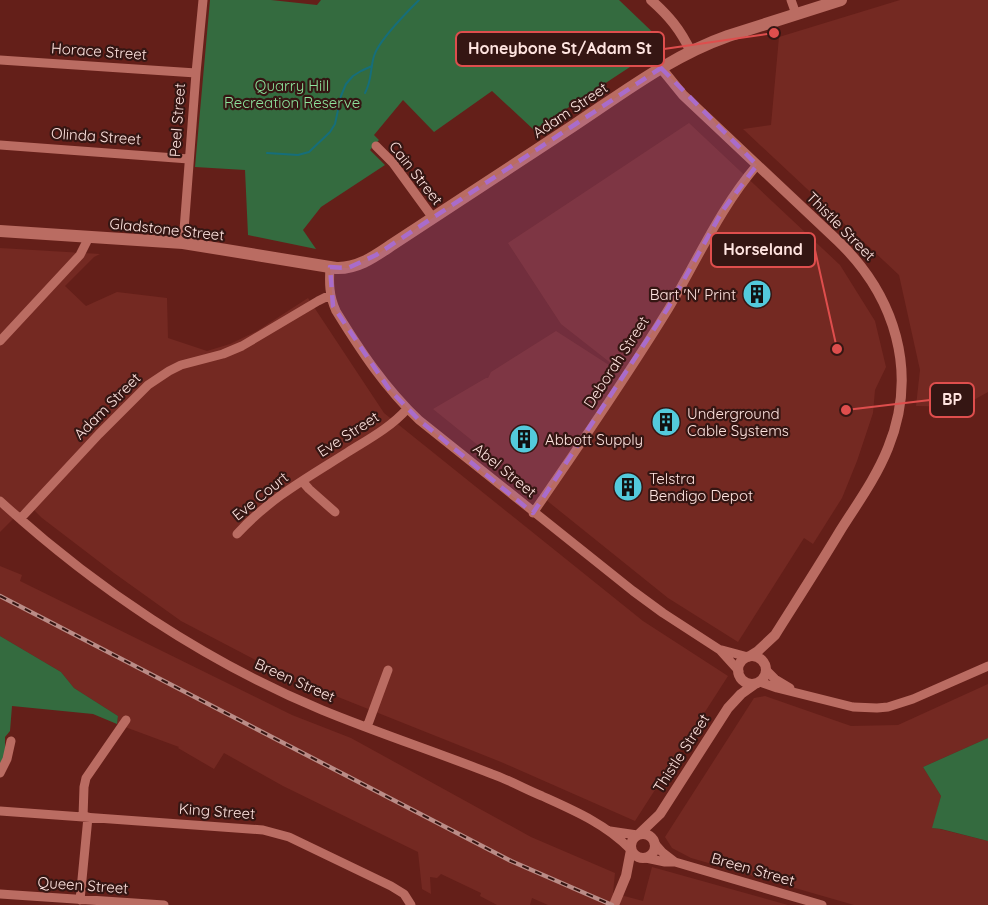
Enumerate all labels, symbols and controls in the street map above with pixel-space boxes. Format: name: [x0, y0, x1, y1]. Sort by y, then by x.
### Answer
callout: Honeybone St/Adam St: [456, 32, 664, 66]
street label: Horace Street: [51, 38, 147, 64]
text: Honeybone St/Adam St: [468, 38, 652, 58]
park label: Quarry Hill Recreation Reserve: [224, 76, 360, 112]
street label: Adam Street: [529, 78, 611, 142]
street label: Peel Street: [165, 82, 189, 158]
street label: Olinda Street: [50, 123, 142, 149]
street label: Cain Street: [385, 137, 447, 209]
street label: Thistle Street: [803, 188, 879, 264]
street label: Gladstone Street: [109, 214, 225, 244]
callout: Horseland: [711, 233, 815, 267]
text: Horseland: [723, 239, 803, 259]
building icon: Bart 'N' Print: [741, 278, 773, 310]
place label: Bart 'N' Print: [650, 285, 736, 304]
street label: Deborah Street: [579, 312, 653, 412]
street label: Adam Street: [70, 369, 144, 443]
callout: BP: [930, 383, 974, 417]
text: BP: [942, 389, 962, 409]
place label: Underground Cable Systems: [687, 404, 789, 440]
building icon: Underground Cable Systems: [650, 406, 682, 438]
street label: Eve Street: [314, 407, 382, 461]
building icon: Abbott Supply: [508, 423, 540, 455]
place label: Abbott Supply: [545, 430, 643, 449]
street label: Abel Street: [470, 439, 540, 501]
street label: Eve Court: [228, 468, 292, 524]
place label: Telstra Bendigo Depot: [649, 469, 753, 505]
building icon: Telstra Bendigo Depot: [612, 471, 644, 503]
street label: Breen Street: [252, 654, 338, 706]
street label: Thistle Street: [649, 710, 713, 796]
street label: King Street: [178, 799, 256, 823]
street label: Breen Street: [709, 848, 797, 890]
street label: Queen Street: [37, 872, 129, 898]

